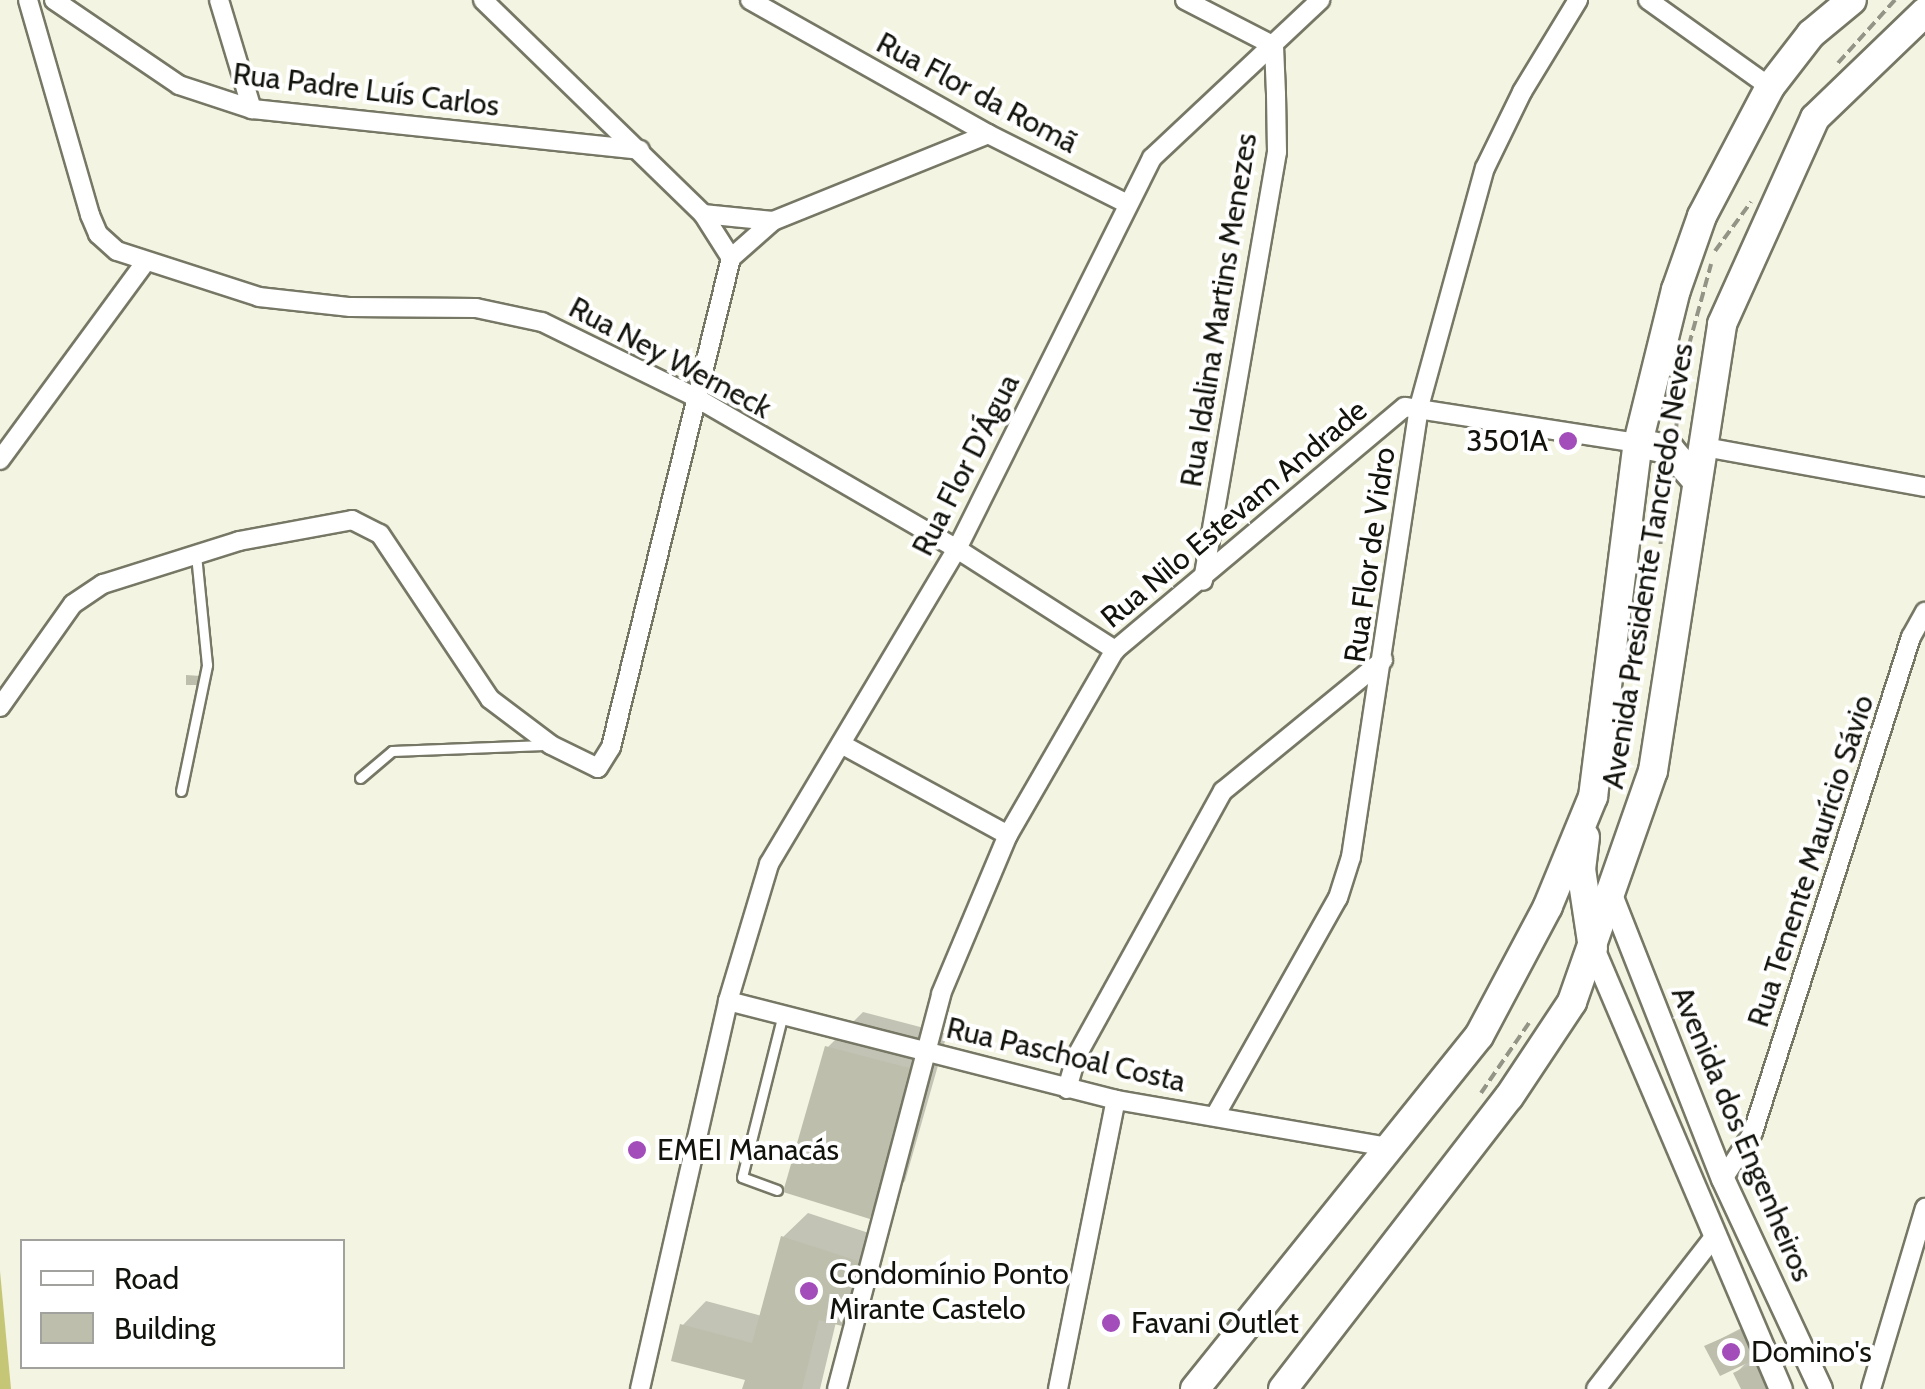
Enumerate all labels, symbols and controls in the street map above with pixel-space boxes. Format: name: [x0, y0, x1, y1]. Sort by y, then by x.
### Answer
street label: Rua Flor da Romã: [870, 25, 1084, 161]
street label: Rua Padre Luís Carlos: [231, 56, 501, 124]
street label: Rua Idalina Martins Menezes: [1173, 130, 1265, 490]
street label: Rua Ney Werneck: [563, 290, 777, 426]
street label: Avenida Presidente Tancredo Neves: [1595, 341, 1701, 791]
street label: Rua Flor D'Água: [905, 368, 1027, 562]
street label: Rua Nilo Estevam Andrade: [1094, 392, 1374, 636]
place label: 3501A: [1466, 423, 1548, 459]
marker: 3501A: [1557, 430, 1579, 452]
street label: Rua Flor de Vidro: [1337, 445, 1403, 665]
street label: Rua Tenente Maurício Sávio: [1740, 691, 1882, 1031]
street label: Avenida dos Engenheiros: [1664, 981, 1820, 1287]
street label: Rua Paschoal Costa: [943, 1010, 1189, 1100]
place label: EMEI Manacás: [657, 1132, 839, 1168]
marker: EMEI Manacás: [626, 1139, 648, 1161]
legend: [20, 1239, 345, 1369]
place label: Condomínio Ponto Mirante Castelo: [829, 1256, 1069, 1326]
text: Road: [114, 1260, 179, 1297]
marker: Condomínio Ponto Mirante Castelo: [798, 1280, 820, 1302]
place label: Favani Outlet: [1131, 1305, 1299, 1341]
text: Building: [114, 1310, 216, 1347]
marker: Favani Outlet: [1100, 1312, 1122, 1334]
place label: Domino's: [1751, 1334, 1872, 1370]
marker: Domino's: [1720, 1341, 1742, 1363]

